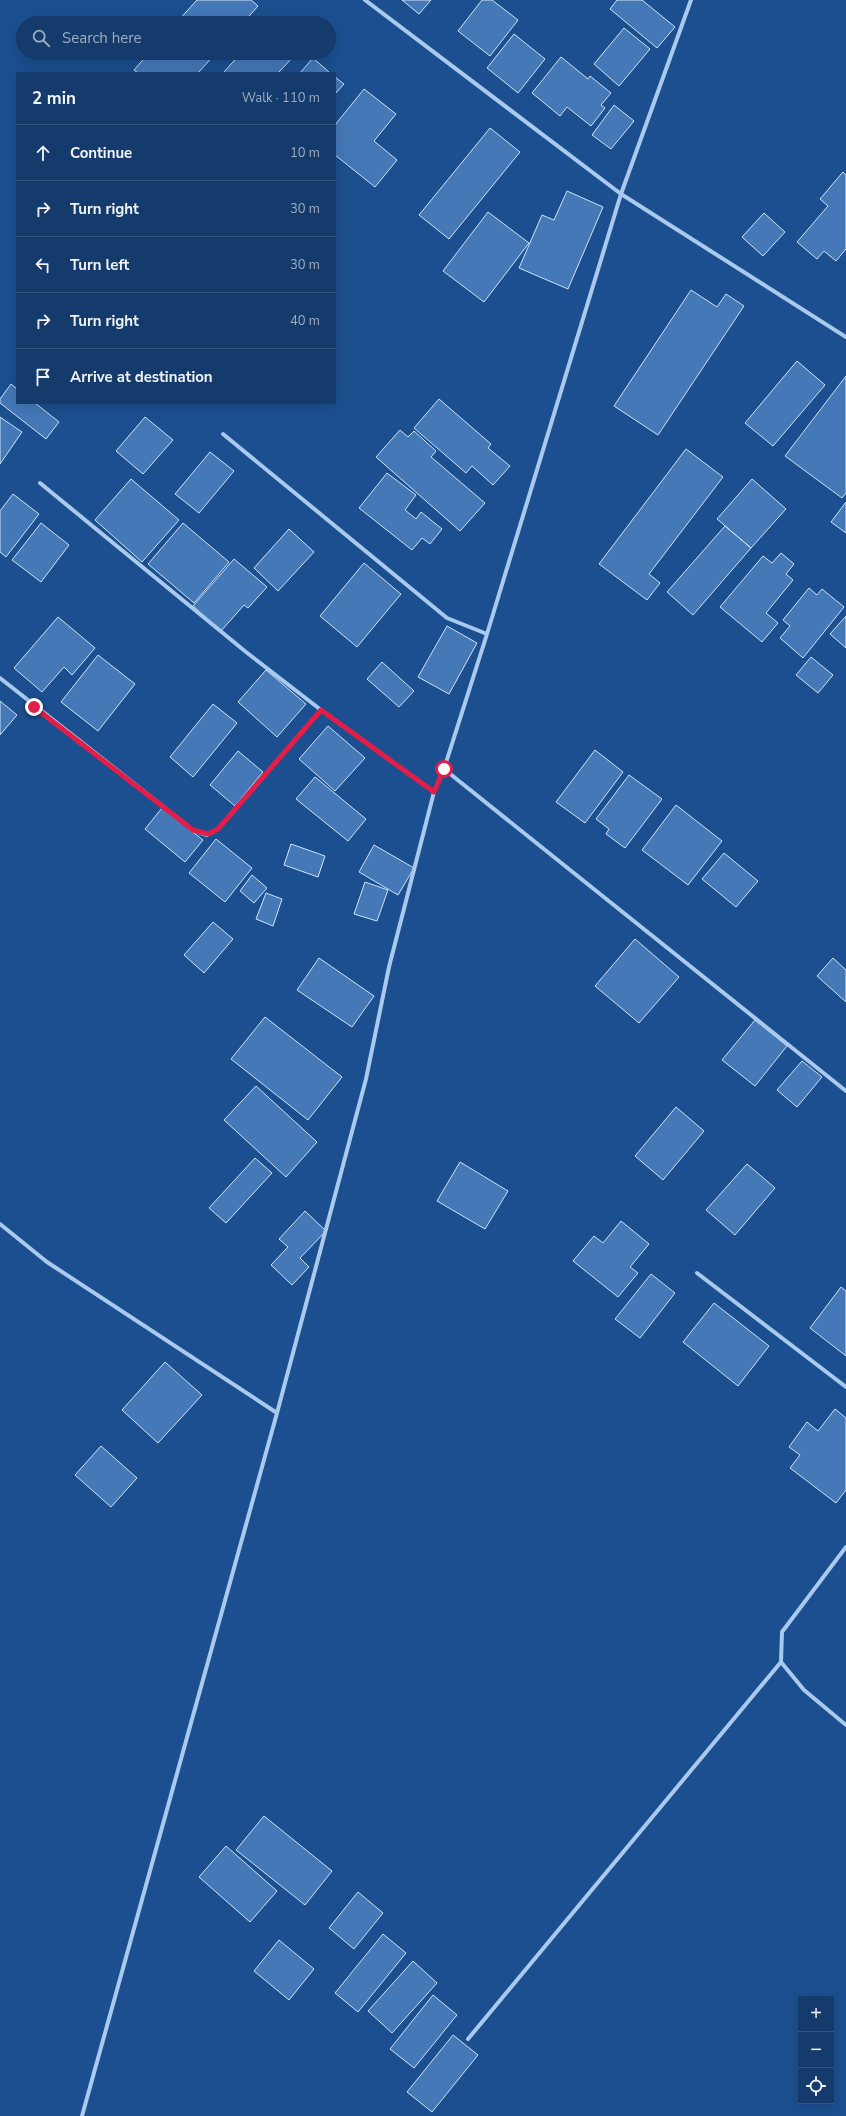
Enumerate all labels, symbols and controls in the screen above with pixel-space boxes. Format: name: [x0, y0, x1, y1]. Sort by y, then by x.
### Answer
search box: [16, 16, 336, 60]
icon: search: [30, 27, 52, 49]
text: Search here: [62, 28, 142, 48]
text: 2 min: [32, 87, 76, 110]
text: Walk · 110 m: [242, 89, 320, 107]
icon: ahead: [32, 142, 54, 164]
text: Continue: [70, 143, 132, 163]
text: 10 m: [290, 144, 320, 162]
icon: right: [32, 198, 54, 220]
text: Turn right: [70, 199, 139, 219]
text: 30 m: [290, 200, 320, 218]
icon: left: [32, 254, 54, 276]
text: Turn left: [70, 255, 129, 275]
text: 30 m: [290, 256, 320, 274]
icon: right: [32, 310, 54, 332]
text: Turn right: [70, 311, 139, 331]
text: 40 m: [290, 312, 320, 330]
icon: arrive: [32, 366, 54, 388]
text: Arrive at destination: [70, 367, 213, 387]
route end: [25, 698, 43, 716]
route start: [435, 760, 453, 778]
map controls: [798, 1996, 834, 2104]
button: +: [798, 1996, 834, 2032]
button: −: [798, 2032, 834, 2068]
button: locate: [798, 2068, 834, 2104]

